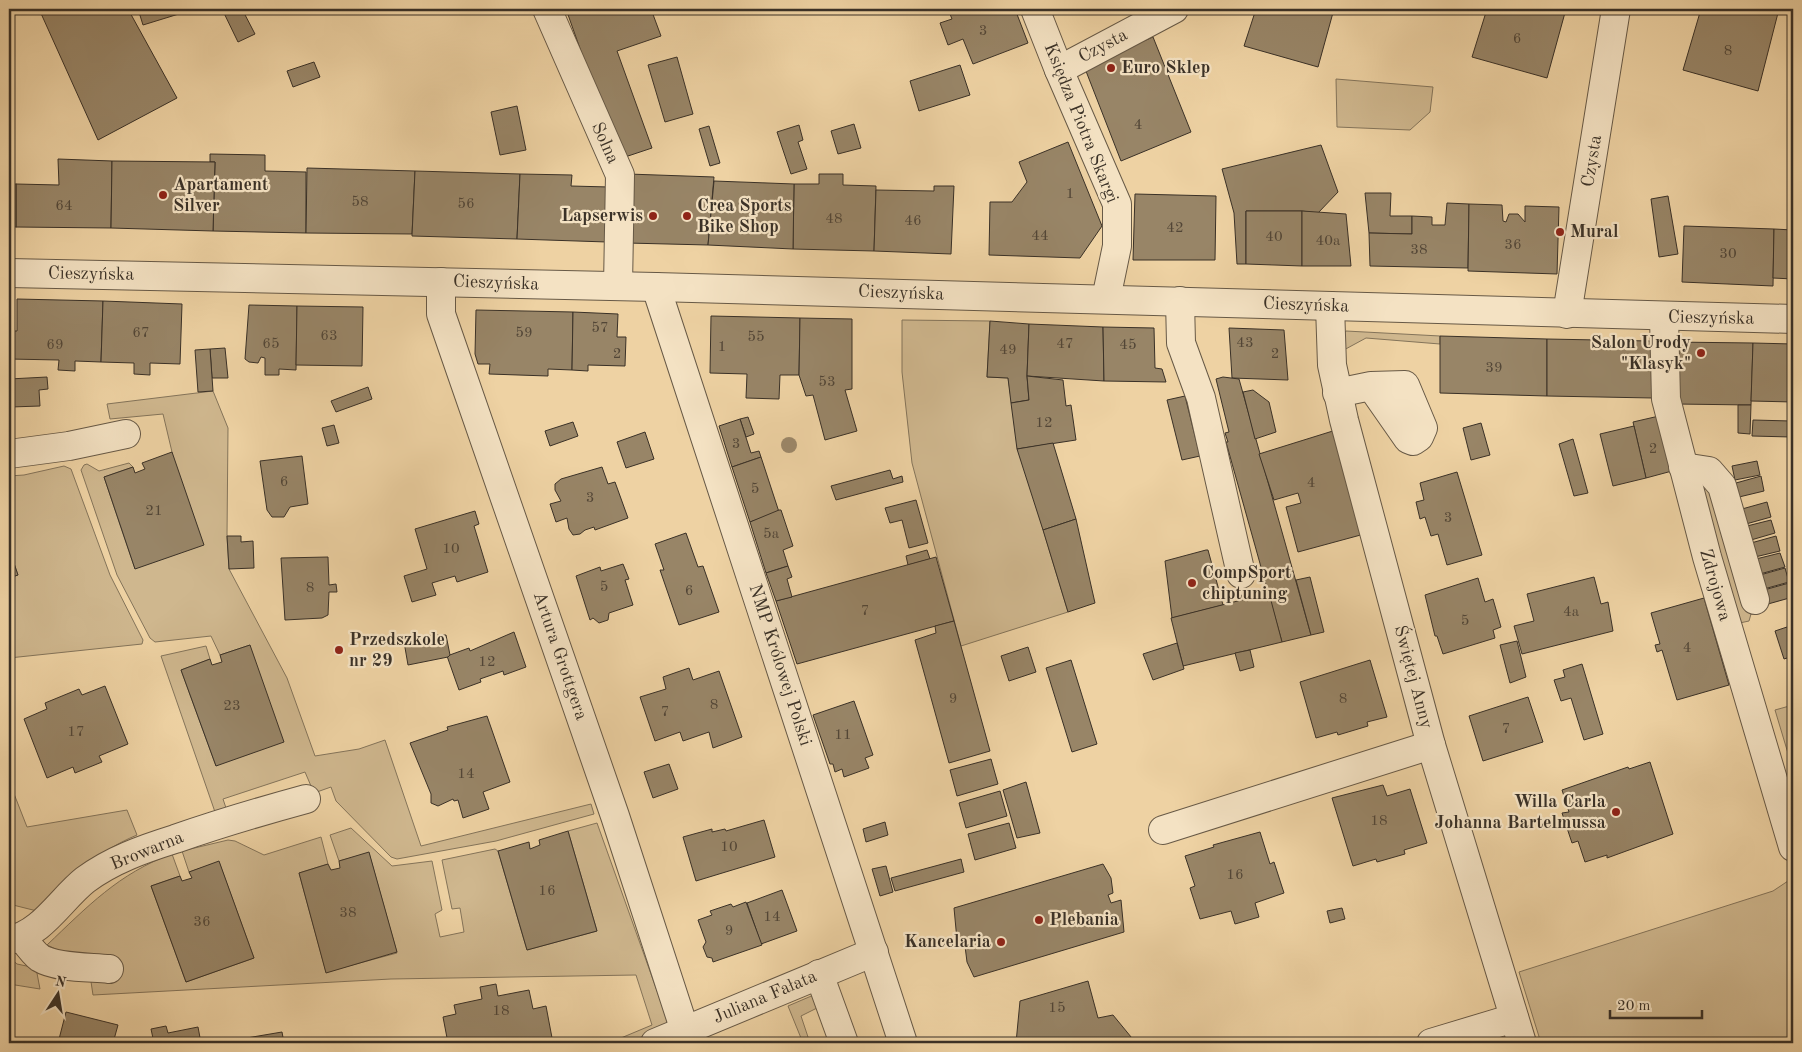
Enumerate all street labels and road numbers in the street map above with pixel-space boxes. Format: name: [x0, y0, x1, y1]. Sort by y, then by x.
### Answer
street label: Czysta: [1076, 26, 1131, 66]
street label: Księdza Piotra Skargi: [1041, 40, 1121, 206]
street label: Solna: [588, 119, 622, 167]
street label: Czysta: [1579, 134, 1605, 188]
street label: Cieszyńska: [48, 264, 134, 284]
street label: Cieszyńska: [453, 273, 540, 294]
street label: Cieszyńska: [858, 283, 945, 304]
street label: Cieszyńska: [1263, 295, 1350, 316]
street label: Cieszyńska: [1668, 308, 1754, 328]
street label: Zdrojowa: [1696, 547, 1734, 623]
street label: NMP Królowej Polski: [745, 582, 815, 748]
street label: Artura Grottgera: [530, 589, 590, 723]
street label: Świętej Anny: [1391, 622, 1440, 731]
street label: Browarna: [108, 828, 186, 874]
street label: Juliana Fałata: [711, 967, 819, 1027]

